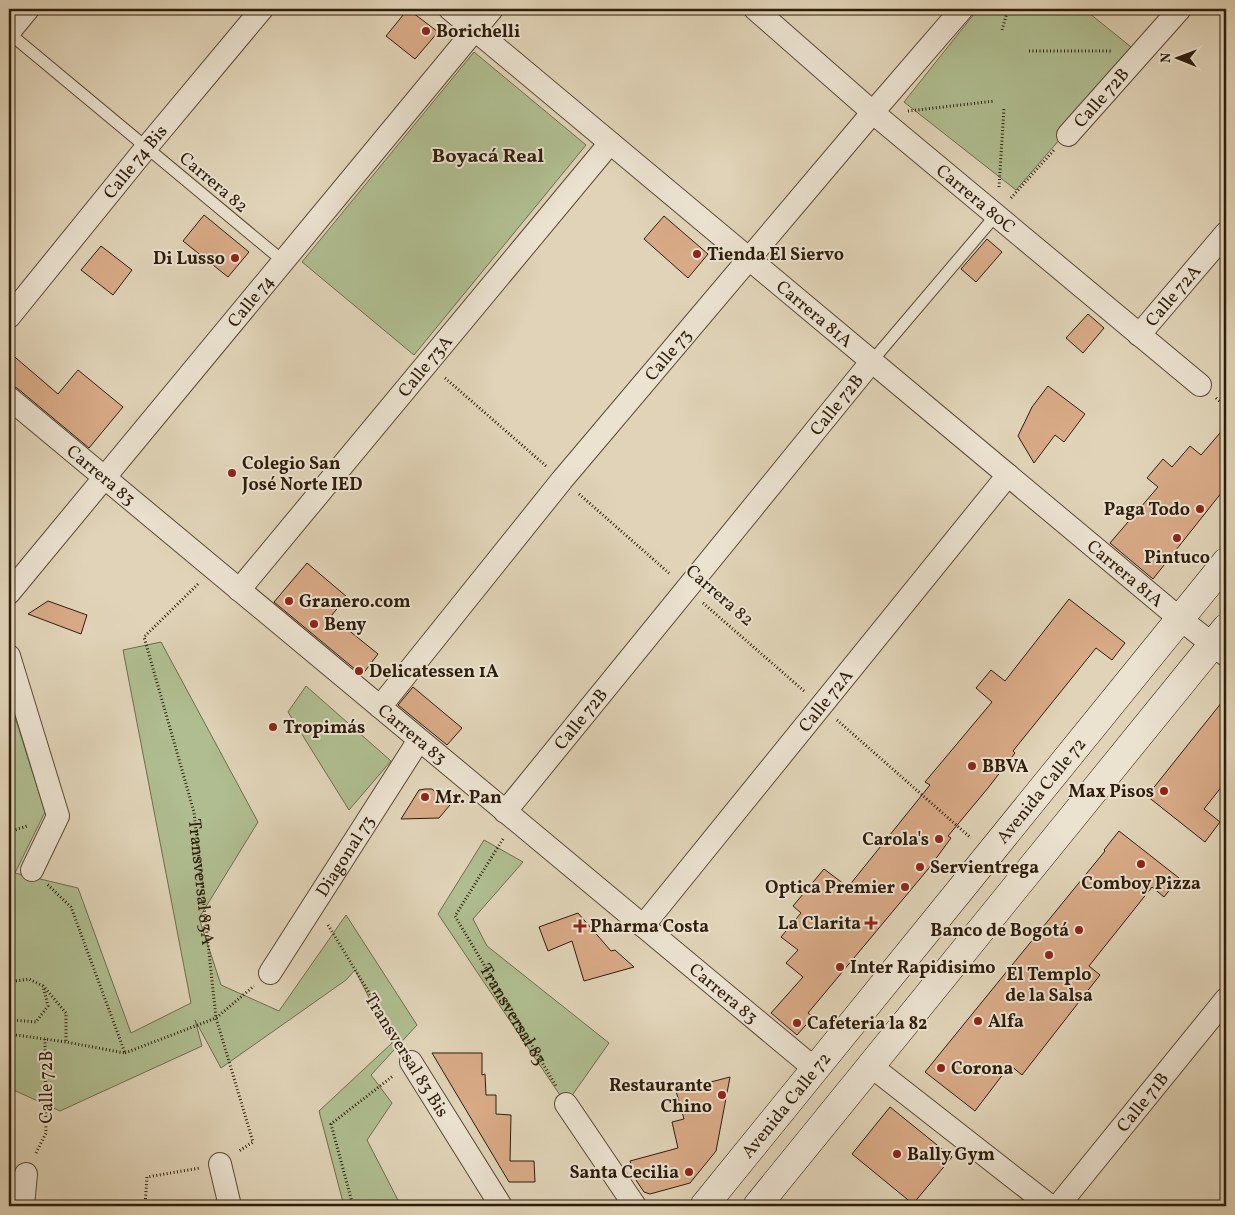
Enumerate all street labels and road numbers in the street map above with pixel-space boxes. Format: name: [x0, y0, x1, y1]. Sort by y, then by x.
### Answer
street label: Calle 72B: [1069, 63, 1136, 134]
street label: Calle 74 Bis: [98, 120, 174, 205]
street label: Carrera 82: [173, 147, 253, 219]
street label: Carrera 80C: [930, 159, 1020, 240]
street label: Calle 72A: [1140, 260, 1208, 333]
street label: Calle 74: [223, 270, 281, 334]
street label: Carrera 81A: [770, 275, 858, 354]
street label: Calle 73: [640, 324, 698, 387]
street label: Calle 73A: [393, 330, 459, 403]
street label: Calle 72B: [805, 370, 870, 442]
street label: Carrera 83: [60, 440, 140, 512]
street label: Carrera 81A: [1081, 535, 1168, 614]
street label: Carrera 82: [679, 559, 759, 633]
street label: Calle 72A: [793, 664, 860, 738]
street label: Calle 72B: [549, 684, 615, 756]
street label: Carrera 83: [372, 699, 451, 771]
street label: Avenida Calle 72: [991, 733, 1093, 850]
street label: Diagonal 73: [311, 811, 382, 902]
street label: Transversal 83A: [181, 818, 219, 947]
street label: Carrera 83: [683, 958, 763, 1030]
street label: Transversal 83: [472, 960, 552, 1070]
street label: Transversal 83 Bis: [358, 989, 454, 1123]
street label: Avenida Calle 72: [736, 1048, 838, 1164]
street label: Calle 72B: [35, 1051, 60, 1123]
street label: Calle 71B: [1112, 1068, 1176, 1138]

